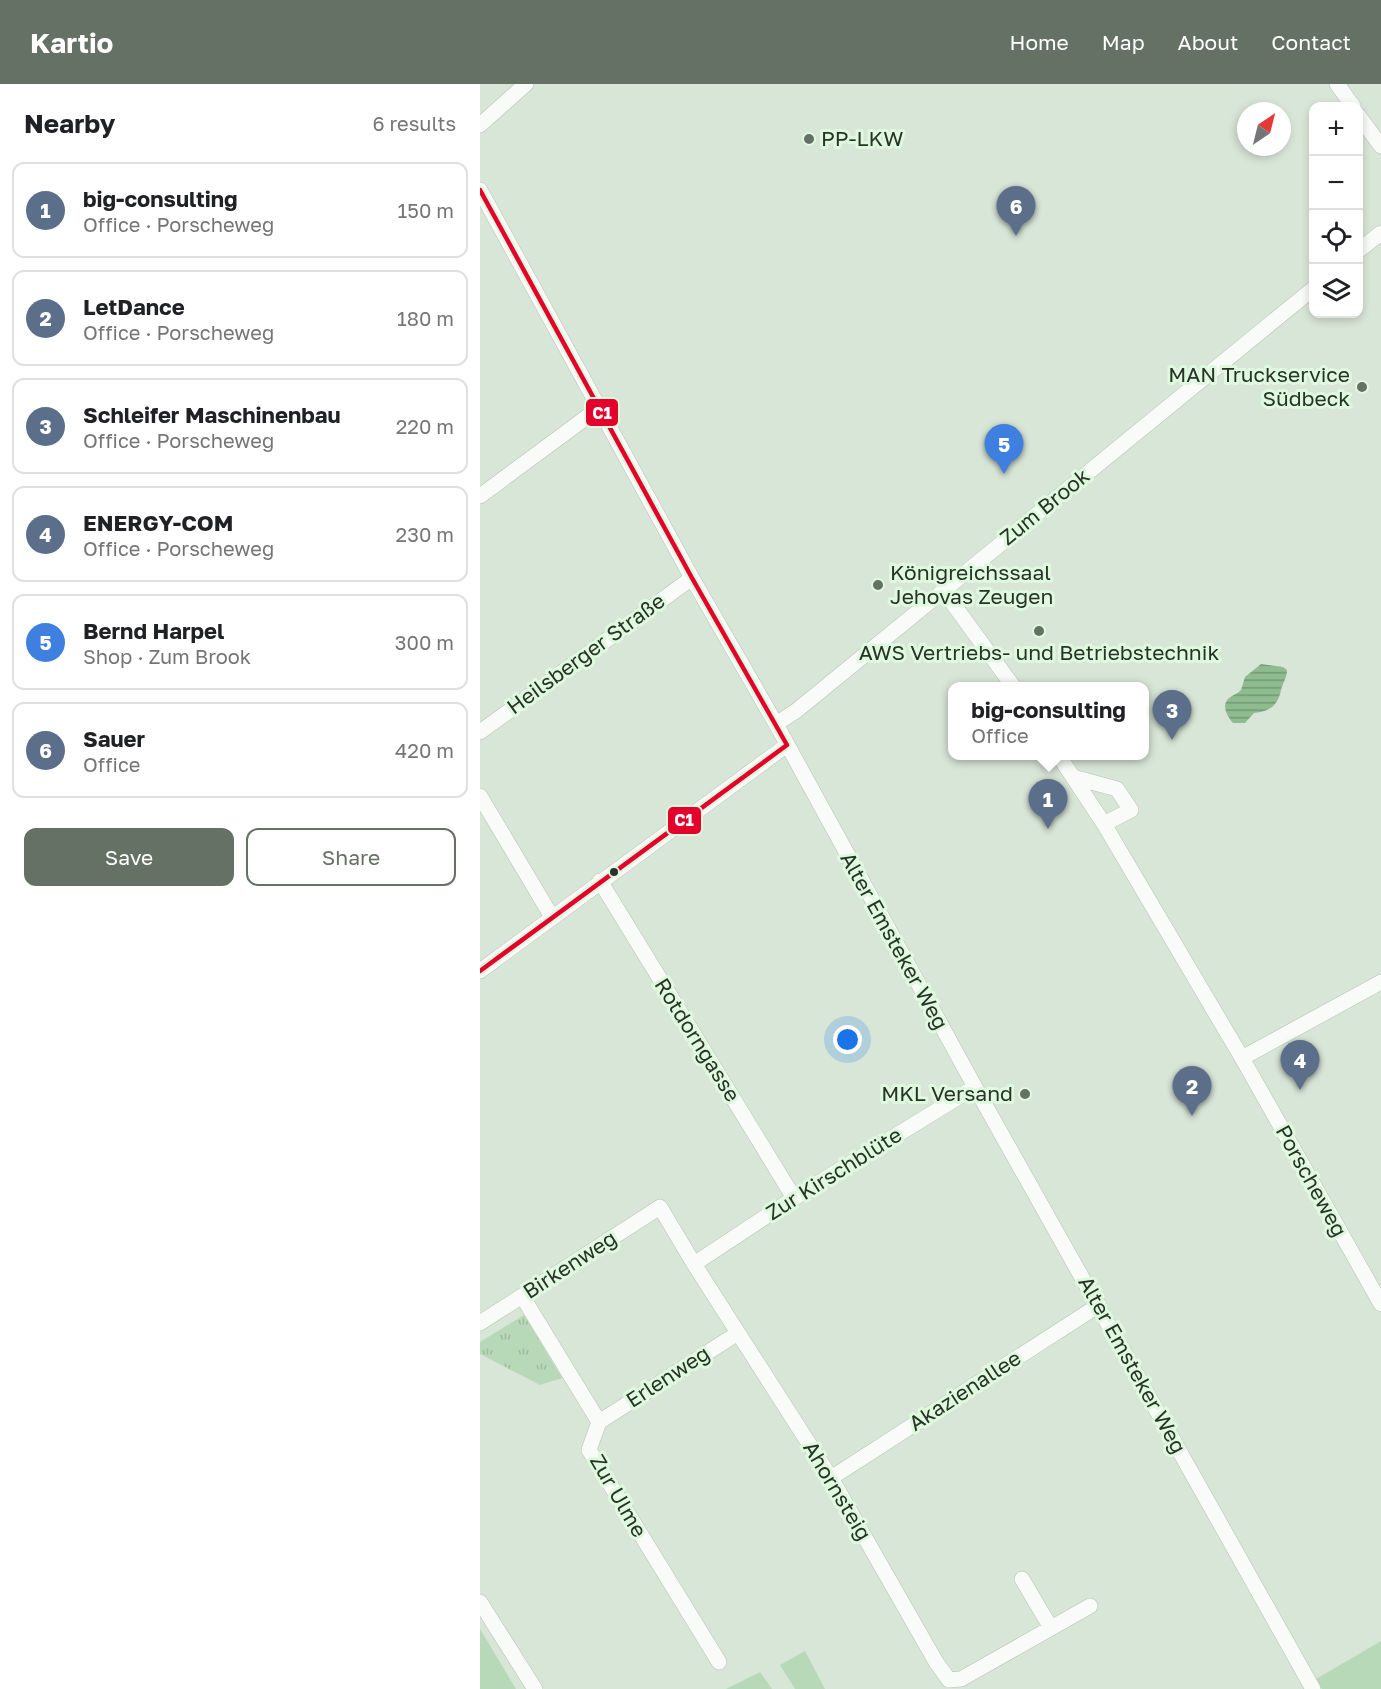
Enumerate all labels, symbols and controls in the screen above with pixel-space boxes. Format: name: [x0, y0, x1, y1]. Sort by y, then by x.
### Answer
text: Kartio: [30, 26, 113, 59]
text: Home: [1009, 29, 1069, 55]
text: Map: [1102, 29, 1145, 55]
text: About: [1178, 29, 1238, 55]
text: Contact: [1271, 29, 1351, 55]
north arrow: [1237, 102, 1291, 156]
map controls: [1309, 102, 1363, 318]
button: +: [1309, 102, 1363, 156]
text: Nearby: [24, 108, 115, 139]
text: 6 results: [372, 111, 456, 135]
place label: PP-LKW: [821, 125, 903, 151]
marker: PP-LKW: [802, 132, 816, 146]
button: −: [1309, 156, 1363, 210]
text: big-consulting: [83, 185, 238, 212]
pin: 6: [996, 186, 1036, 236]
text: 1: [40, 198, 51, 222]
text: 150 m: [398, 198, 454, 222]
button: locate: [1309, 210, 1363, 264]
text: Office · Porscheweg: [83, 212, 274, 236]
button: layers: [1309, 264, 1363, 318]
text: LetDance: [83, 293, 185, 320]
text: 2: [39, 306, 52, 330]
text: 180 m: [397, 306, 454, 330]
text: Office · Porscheweg: [83, 320, 274, 344]
place label: MAN Truckservice Südbeck: [1168, 361, 1350, 411]
marker: MAN Truckservice Südbeck: [1355, 380, 1369, 394]
line badge: C1: [585, 398, 619, 427]
text: Schleifer Maschinenbau: [83, 401, 341, 428]
text: C1: [592, 403, 612, 423]
text: 3: [39, 414, 52, 438]
text: 220 m: [396, 414, 454, 438]
pin: 5: [984, 424, 1024, 474]
text: Office · Porscheweg: [83, 428, 274, 452]
street label: Zum Brook: [994, 462, 1095, 550]
text: ENERGY-COM: [83, 509, 233, 536]
text: 4: [39, 522, 52, 546]
text: 230 m: [396, 522, 454, 546]
text: Office · Porscheweg: [83, 536, 274, 560]
place label: Königreichssaal Jehovas Zeugen: [890, 559, 1053, 609]
marker: Königreichssaal Jehovas Zeugen: [871, 578, 885, 592]
street label: Heilsberger Straße: [501, 587, 669, 719]
text: Bernd Harpel: [83, 617, 224, 644]
marker: AWS Vertriebs- und Betriebstechnik: [1032, 624, 1046, 638]
text: 5: [39, 630, 52, 654]
text: 300 m: [395, 630, 454, 654]
place label: AWS Vertriebs- und Betriebstechnik: [859, 639, 1219, 665]
text: Shop · Zum Brook: [83, 644, 251, 668]
popup: [948, 682, 1149, 760]
pin: 3: [1152, 690, 1192, 740]
text: big-consulting: [971, 696, 1126, 723]
text: Office: [971, 723, 1029, 747]
text: Sauer: [83, 725, 145, 752]
text: 6: [39, 738, 52, 762]
text: 420 m: [395, 738, 454, 762]
text: Office: [83, 752, 140, 776]
pin: 1: [1028, 780, 1068, 829]
line badge: C1: [667, 806, 702, 835]
text: C1: [674, 810, 694, 830]
button: Save: [24, 828, 234, 886]
button: Share: [246, 828, 456, 886]
street label: Alter Emsteker Weg: [835, 847, 954, 1034]
unlabelled marker: [608, 866, 620, 878]
street label: Rotdorngasse: [649, 973, 746, 1106]
your location: [833, 1025, 862, 1054]
pin: 4: [1280, 1040, 1320, 1090]
pin: 2: [1172, 1066, 1212, 1116]
place label: MKL Versand: [881, 1080, 1013, 1106]
marker: MKL Versand: [1018, 1087, 1032, 1101]
street label: Porscheweg: [1271, 1120, 1353, 1241]
street label: Zur Kirschblüte: [761, 1121, 906, 1225]
street label: Birkenweg: [518, 1224, 621, 1304]
street label: Alter Emsteker Weg: [1073, 1271, 1192, 1458]
street label: Erlenweg: [621, 1340, 714, 1413]
street label: Akazienallee: [903, 1344, 1025, 1436]
street label: Ahornsteig: [798, 1436, 878, 1545]
street label: Zur Ulme: [585, 1450, 653, 1541]

